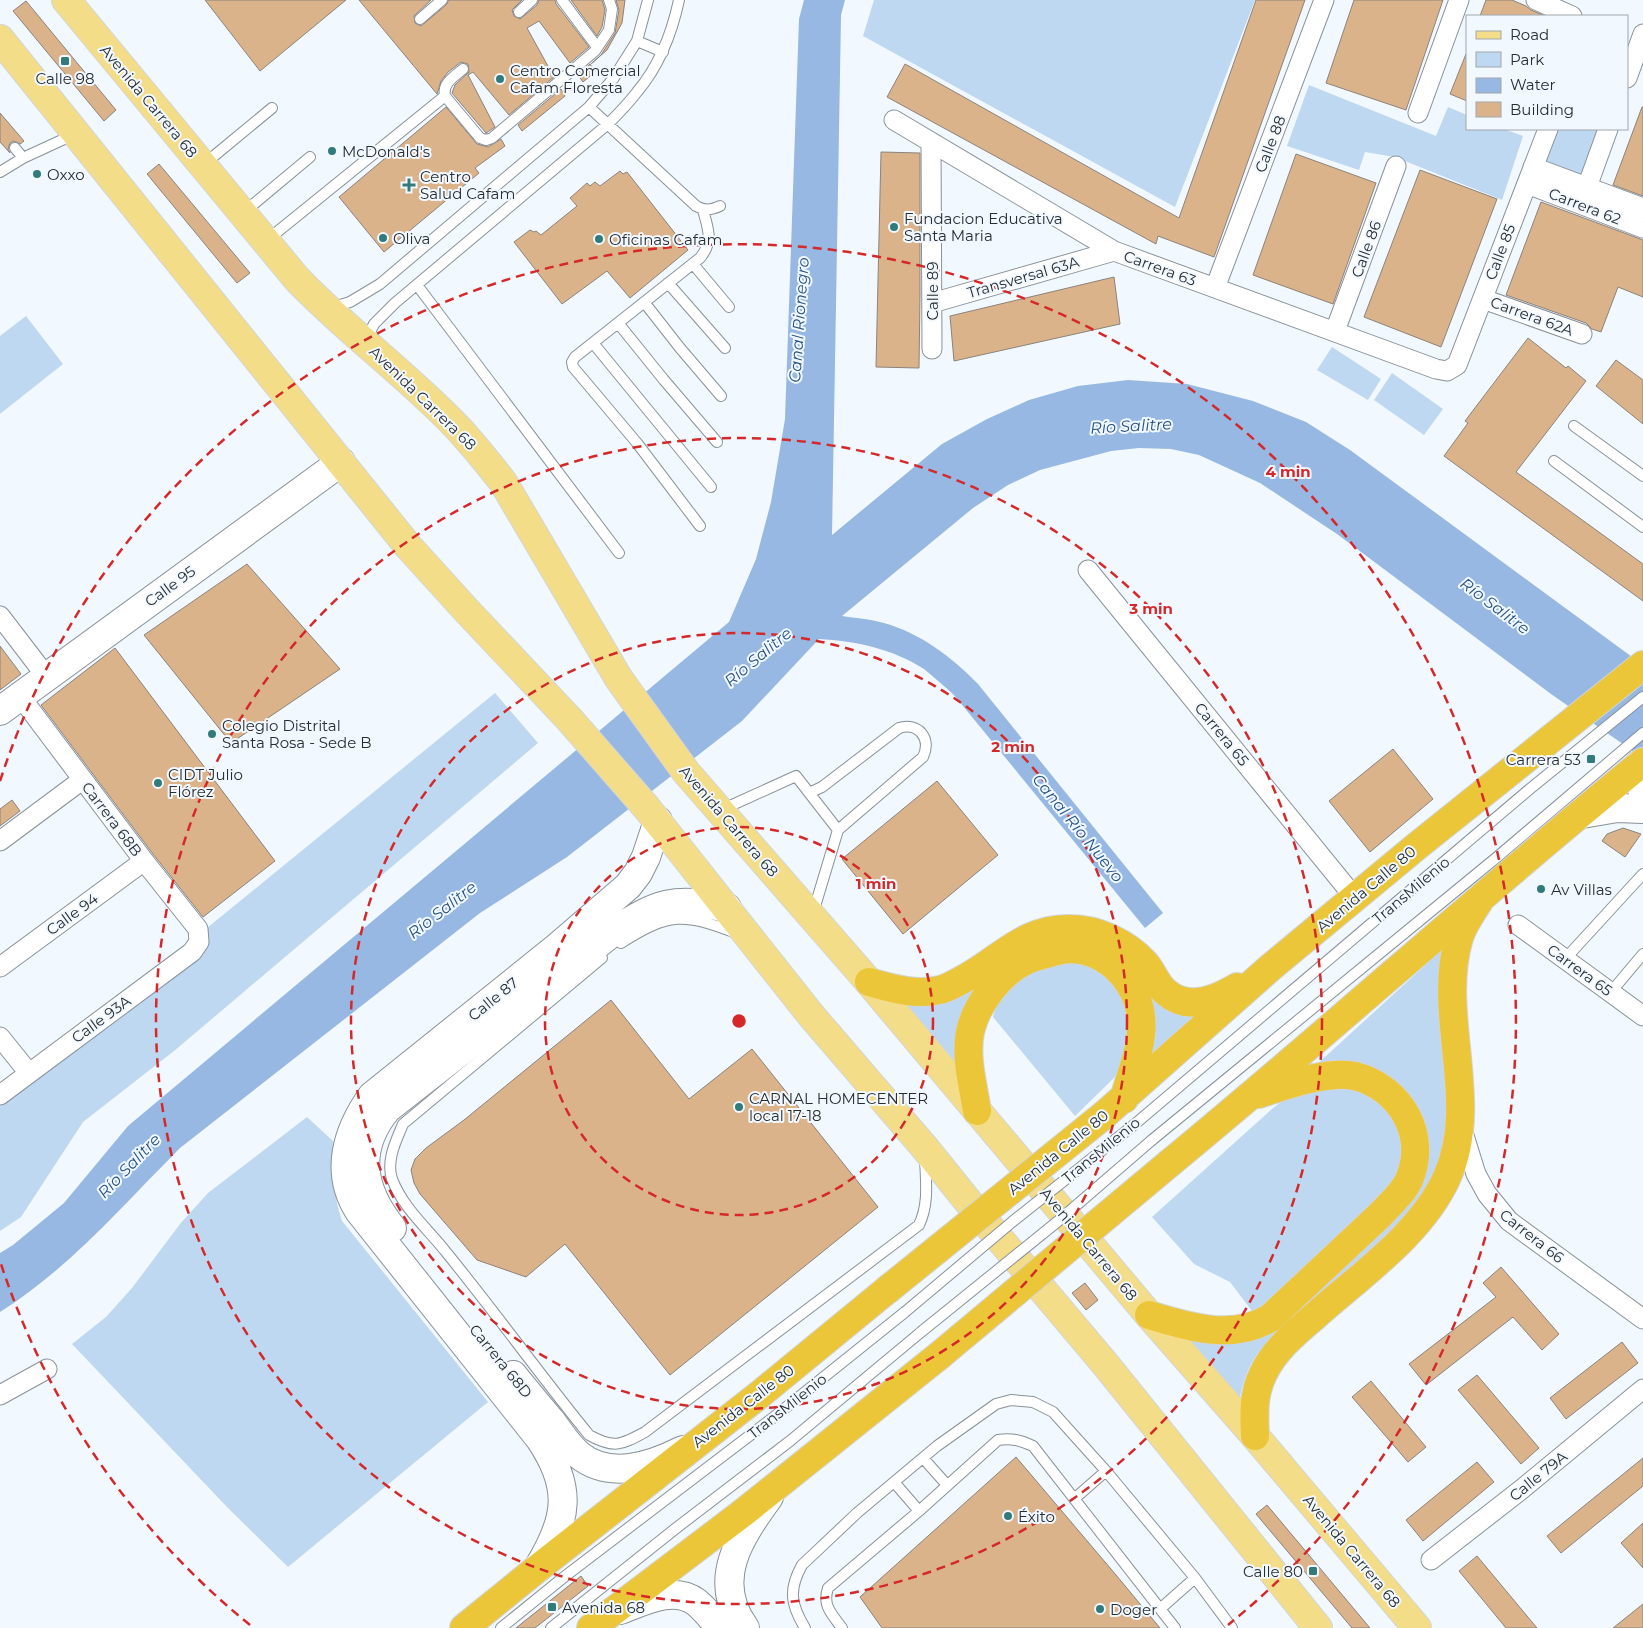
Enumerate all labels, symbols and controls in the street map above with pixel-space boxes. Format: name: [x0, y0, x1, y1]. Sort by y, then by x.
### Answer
legend: [1466, 15, 1628, 130]
text: Road: [1510, 25, 1549, 44]
street label: Avenida Carrera 68: [96, 41, 202, 161]
text: Park: [1510, 50, 1544, 69]
marker: Calle 98: [59, 55, 71, 67]
place label: Centro Comercial Cafam Floresta: [510, 61, 641, 97]
place label: Calle 98: [35, 69, 95, 88]
marker: Centro Comercial Cafam Floresta: [494, 73, 506, 85]
text: Water: [1510, 75, 1556, 94]
text: Building: [1510, 100, 1574, 119]
street label: Calle 88: [1250, 113, 1290, 175]
place label: McDonald's: [342, 142, 430, 161]
marker: McDonald's: [326, 145, 338, 157]
place label: Oxxo: [47, 165, 85, 184]
place label: Centro Salud Cafam: [420, 167, 515, 203]
marker: Oxxo: [31, 168, 43, 180]
marker: Centro Salud Cafam: [402, 178, 416, 192]
street label: Carrera 62: [1546, 184, 1624, 228]
place label: Fundacion Educativa Santa Maria: [904, 209, 1063, 245]
street label: Calle 86: [1347, 218, 1385, 280]
marker: Fundacion Educativa Santa Maria: [888, 221, 900, 233]
street label: Calle 85: [1481, 221, 1519, 283]
place label: Oliva: [393, 229, 430, 248]
place label: Oficinas Cafam: [609, 230, 722, 249]
marker: Oliva: [377, 232, 389, 244]
marker: Oficinas Cafam: [593, 233, 605, 245]
street label: Carrera 63: [1121, 246, 1199, 290]
street label: Transversal 63A: [965, 252, 1081, 302]
water label: Canal Rionegro: [785, 257, 813, 383]
street label: Calle 89: [923, 261, 942, 321]
street label: Carrera 62A: [1488, 292, 1576, 340]
street label: Avenida Carrera 68: [366, 342, 480, 454]
water label: Río Salitre: [1090, 414, 1172, 438]
text: 4 min: [1265, 462, 1311, 481]
street label: Calle 95: [141, 561, 199, 611]
water label: Río Salitre: [1457, 574, 1533, 638]
text: 3 min: [1128, 599, 1173, 618]
water label: Río Salitre: [721, 623, 795, 691]
street label: Carrera 65: [1191, 699, 1253, 769]
place label: Colegio Distrital Santa Rosa - Sede B: [222, 716, 372, 752]
marker: Colegio Distrital Santa Rosa - Sede B: [206, 728, 218, 740]
text: 2 min: [991, 737, 1035, 756]
place label: Carrera 53: [1506, 750, 1581, 769]
marker: Carrera 53: [1585, 753, 1597, 765]
street label: Avenida Carrera 68: [675, 761, 783, 881]
place label: CIDT Julio Flórez: [168, 765, 243, 801]
water label: Canal Río Nuevo: [1028, 770, 1128, 886]
marker: CIDT Julio Flórez: [152, 777, 164, 789]
street label: Carrera 68B: [78, 778, 146, 860]
street label: Avenida Calle 80: [1312, 842, 1420, 936]
street label: TransMilenio: [1368, 852, 1454, 928]
text: 1 min: [856, 874, 896, 893]
water label: Río Salitre: [404, 877, 480, 943]
place label: Av Villas: [1551, 880, 1612, 899]
marker: Av Villas: [1535, 883, 1547, 895]
street label: Calle 94: [42, 889, 102, 939]
street label: Carrera 65: [1544, 940, 1616, 1000]
street label: Calle 87: [464, 973, 522, 1025]
street label: Calle 93A: [68, 991, 135, 1047]
centre of rings: [730, 1012, 748, 1030]
place label: CARNAL HOMECENTER local 17-18: [749, 1089, 928, 1125]
marker: CARNAL HOMECENTER local 17-18: [733, 1101, 745, 1113]
street label: Avenida Calle 80: [1004, 1105, 1112, 1199]
street label: TransMilenio: [1058, 1113, 1144, 1187]
water label: Río Salitre: [94, 1130, 164, 1202]
street label: Avenida Carrera 68: [1036, 1184, 1142, 1304]
street label: Carrera 66: [1496, 1205, 1568, 1267]
street label: Carrera 68D: [465, 1320, 537, 1402]
street label: Avenida Calle 80: [688, 1360, 798, 1452]
street label: TransMilenio: [744, 1369, 830, 1443]
street label: Calle 79A: [1505, 1447, 1571, 1505]
street label: Avenida Carrera 68: [1299, 1491, 1405, 1611]
place label: Éxito: [1018, 1507, 1055, 1526]
marker: Éxito: [1002, 1510, 1014, 1522]
place label: Calle 80: [1243, 1562, 1303, 1581]
marker: Calle 80: [1307, 1565, 1319, 1577]
place label: Avenida 68: [562, 1598, 645, 1617]
place label: Doger: [1110, 1600, 1157, 1619]
marker: Avenida 68: [546, 1601, 558, 1613]
marker: Doger: [1094, 1603, 1106, 1615]

